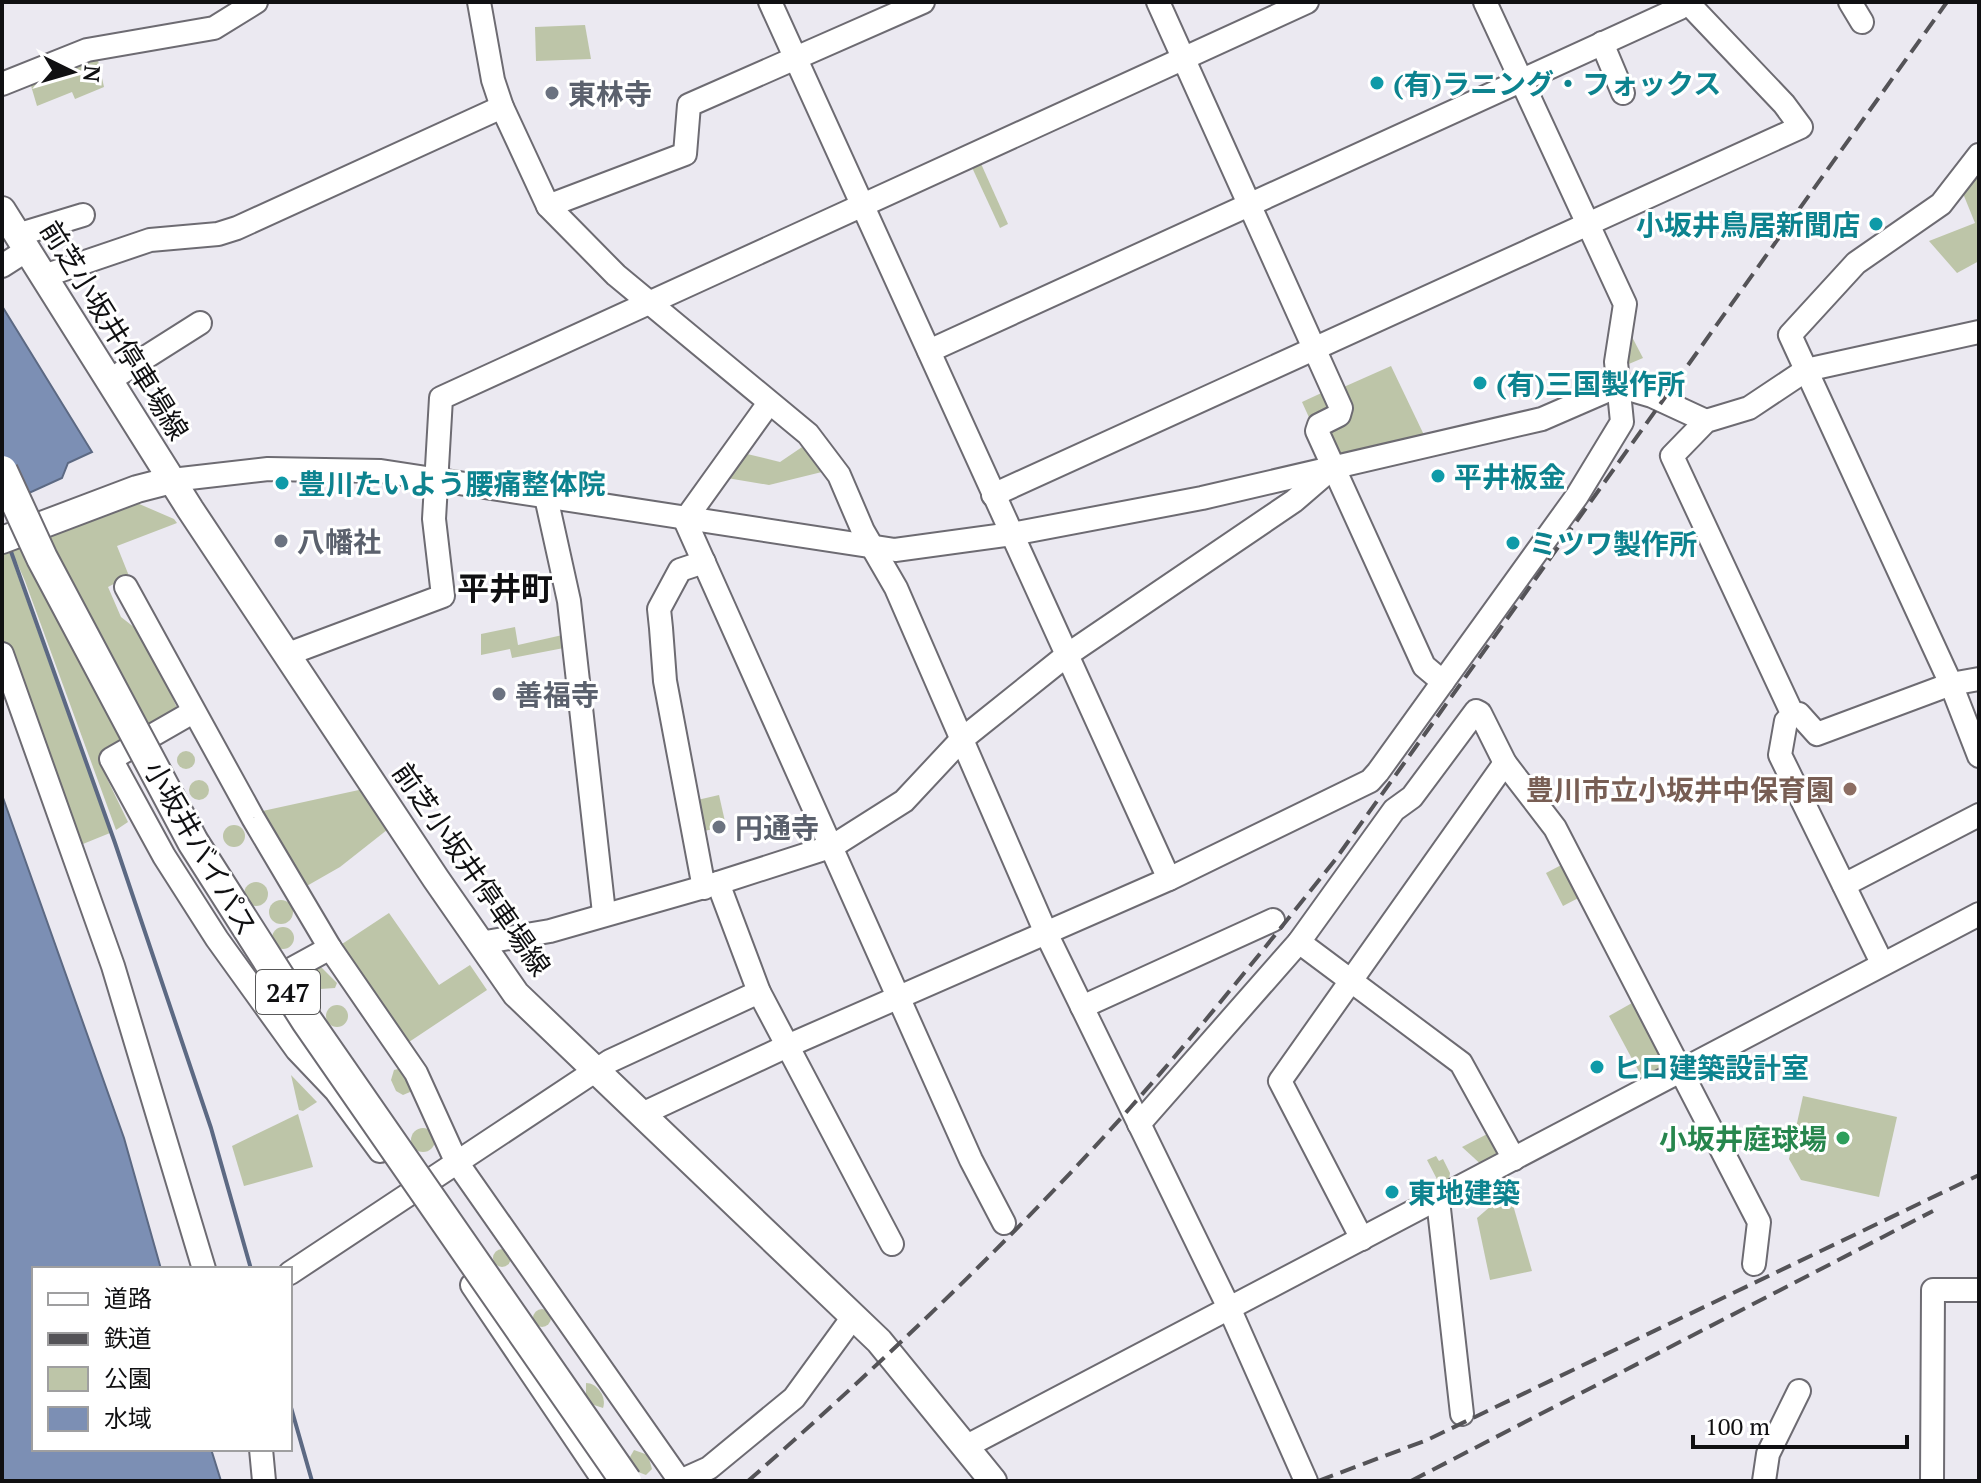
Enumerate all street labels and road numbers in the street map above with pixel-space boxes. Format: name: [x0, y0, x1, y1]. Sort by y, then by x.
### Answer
street label: 前芝小坂井停車場線: [33, 213, 197, 447]
street label: 小坂井バイパス: [136, 754, 266, 942]
street label: 前芝小坂井停車場線: [385, 755, 559, 983]
road number: 247: [256, 970, 320, 1014]

